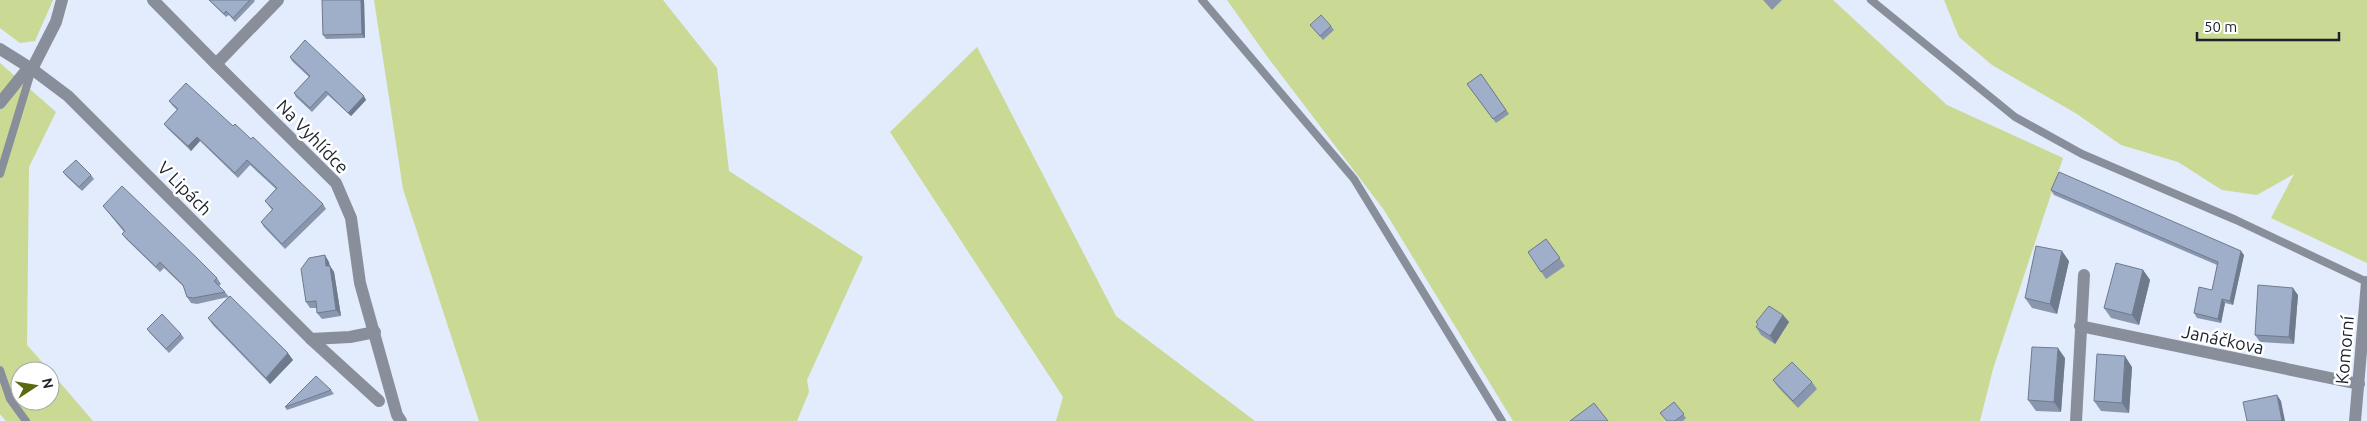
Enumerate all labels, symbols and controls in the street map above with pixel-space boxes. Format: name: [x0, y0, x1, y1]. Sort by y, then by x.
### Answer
scale bar: [2197, 10, 2340, 42]
text: 50 m: [2204, 18, 2237, 35]
street label: Na Vyhlídce: [273, 95, 353, 177]
street label: V Lipách: [154, 157, 216, 219]
street label: Komorní: [2331, 314, 2357, 385]
street label: Janáčkova: [2180, 321, 2266, 357]
north arrow: [10, 361, 60, 411]
text: N: [39, 377, 57, 390]

